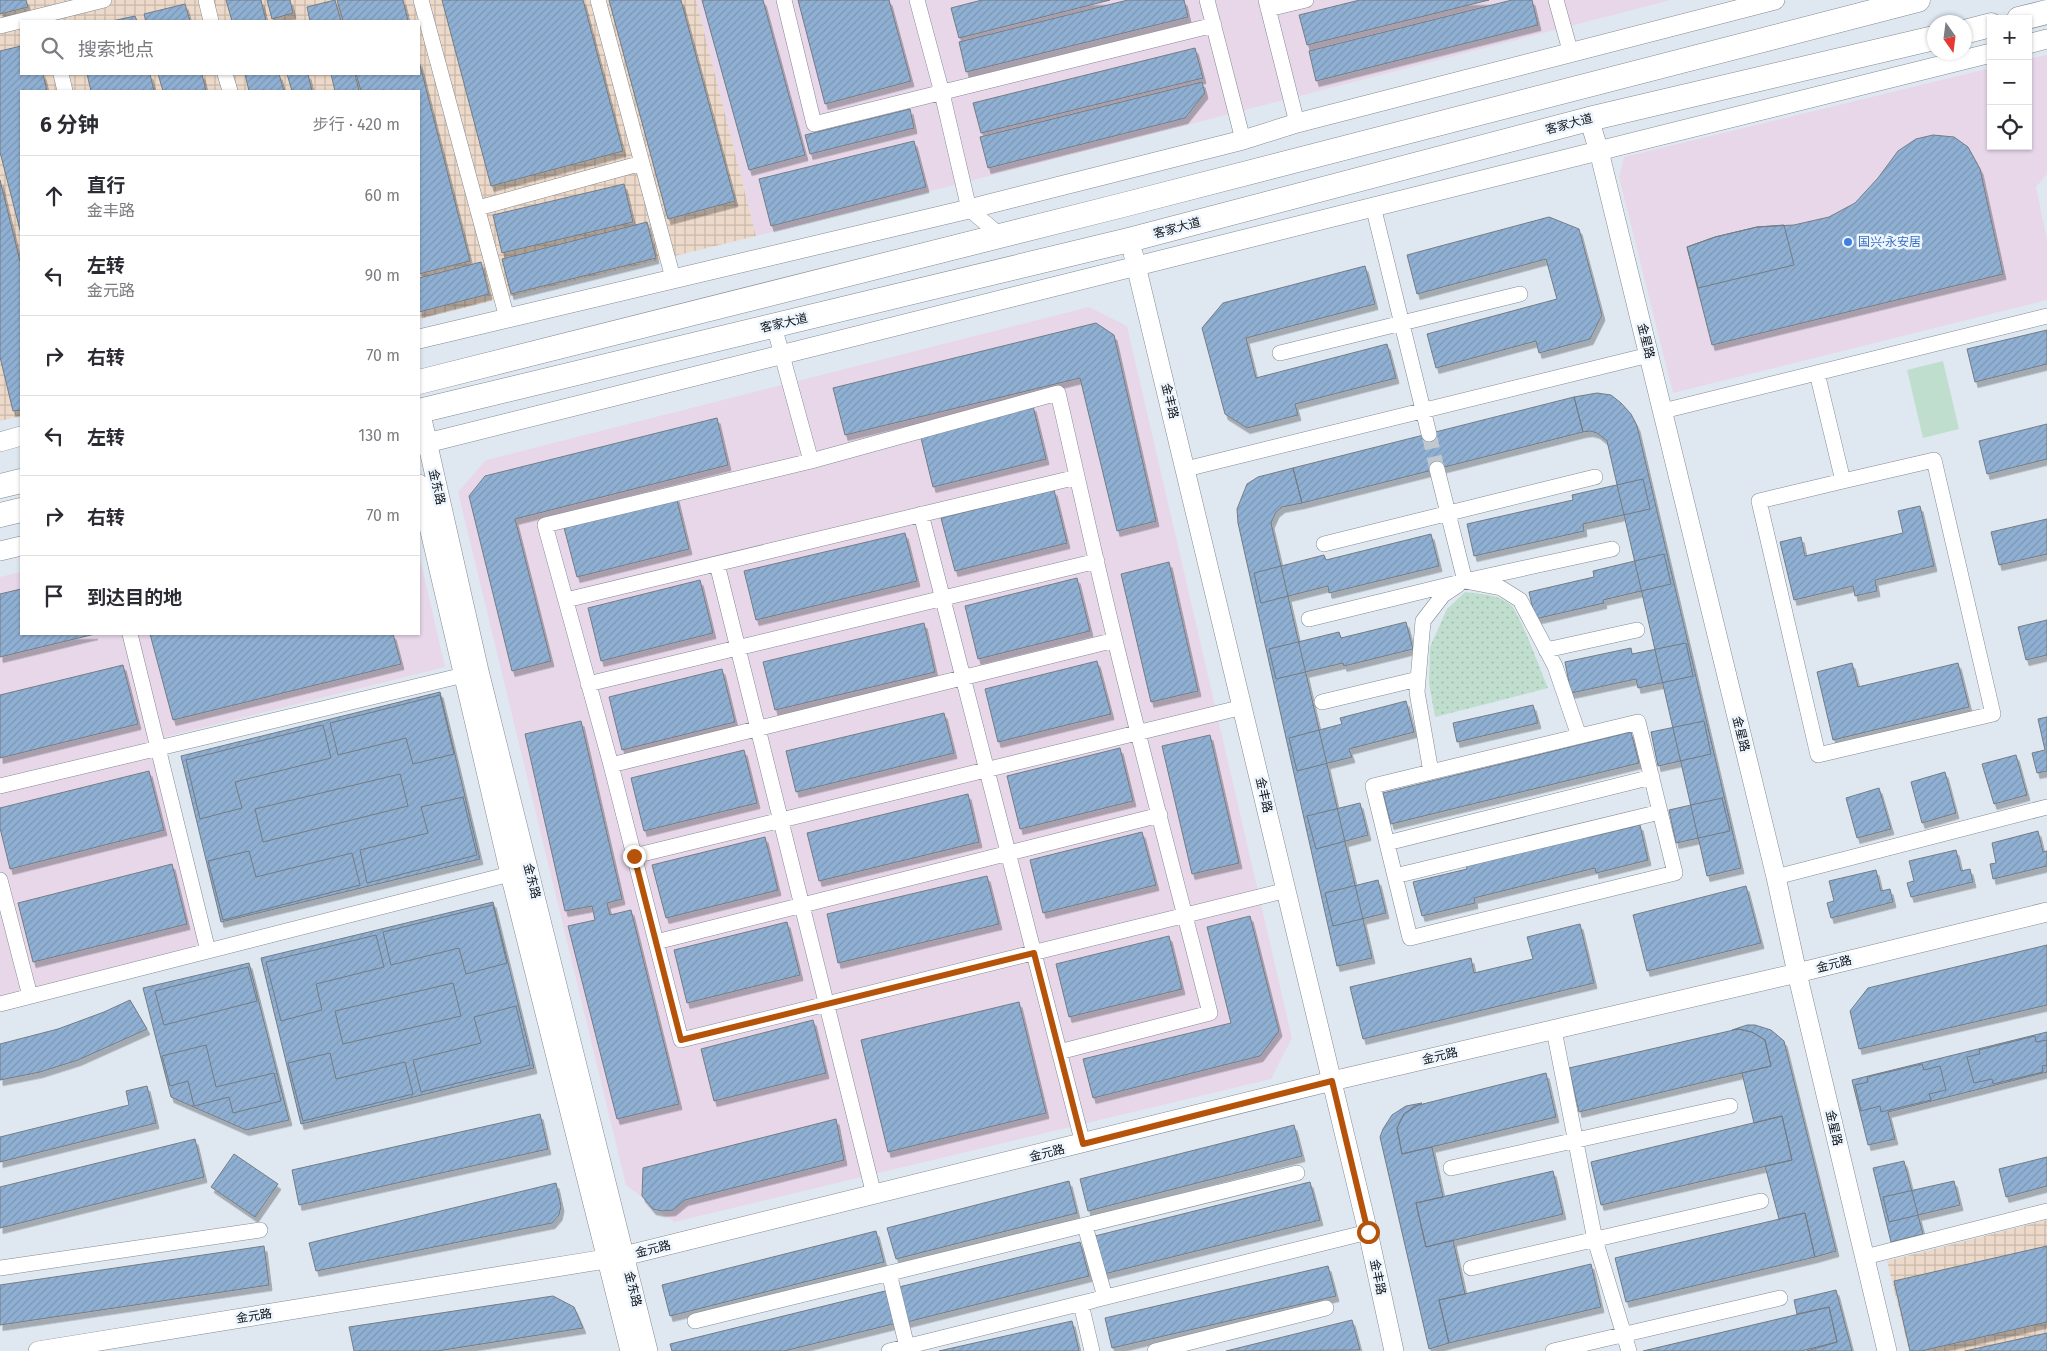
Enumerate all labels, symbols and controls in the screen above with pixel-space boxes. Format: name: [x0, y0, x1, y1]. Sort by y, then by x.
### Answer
north arrow: [1927, 15, 1972, 60]
map controls: [1987, 15, 2032, 150]
button: +: [1987, 15, 2032, 60]
search box: [20, 20, 420, 75]
icon: search: [38, 34, 66, 62]
text: 搜索地点: [78, 38, 154, 61]
button: −: [1987, 60, 2032, 105]
button: locate: [1987, 105, 2032, 150]
street label: 客家大道: [1544, 111, 1594, 137]
text: 6 分钟: [40, 112, 99, 138]
text: 步行 · 420 m: [313, 115, 400, 134]
text: 直行: [87, 174, 125, 197]
icon: ahead: [40, 182, 68, 210]
text: 60 m: [365, 186, 400, 205]
text: 金丰路: [87, 201, 135, 220]
street label: 客家大道: [1152, 215, 1202, 241]
place label: 国兴·永安居: [1858, 235, 1921, 249]
marker: 国兴·永安居: [1842, 236, 1854, 248]
text: 左转: [87, 254, 125, 277]
icon: left: [40, 262, 68, 290]
text: 90 m: [365, 266, 400, 285]
text: 金元路: [87, 281, 135, 300]
street label: 客家大道: [759, 311, 809, 335]
street label: 金星路: [1635, 322, 1657, 360]
icon: right: [40, 342, 68, 370]
text: 右转: [87, 346, 125, 369]
text: 70 m: [366, 346, 400, 365]
street label: 金丰路: [1159, 382, 1181, 420]
icon: left: [40, 422, 68, 450]
text: 左转: [87, 426, 125, 449]
text: 130 m: [358, 426, 400, 445]
street label: 金东路: [426, 468, 448, 506]
icon: right: [40, 502, 68, 530]
text: 右转: [87, 506, 125, 529]
text: 70 m: [366, 506, 400, 525]
icon: arrive: [40, 582, 68, 610]
text: 到达目的地: [87, 586, 182, 609]
street label: 金星路: [1730, 715, 1752, 753]
street label: 金丰路: [1253, 776, 1275, 814]
route end: [623, 845, 646, 868]
street label: 金东路: [521, 862, 543, 900]
street label: 金元路: [1815, 953, 1853, 975]
street label: 金元路: [1421, 1045, 1459, 1067]
street label: 金星路: [1823, 1109, 1845, 1147]
street label: 金元路: [1028, 1142, 1066, 1164]
route start: [1357, 1221, 1380, 1244]
street label: 金元路: [634, 1238, 672, 1260]
street label: 金丰路: [1367, 1258, 1389, 1296]
street label: 金东路: [622, 1270, 644, 1308]
street label: 金元路: [235, 1306, 273, 1326]

